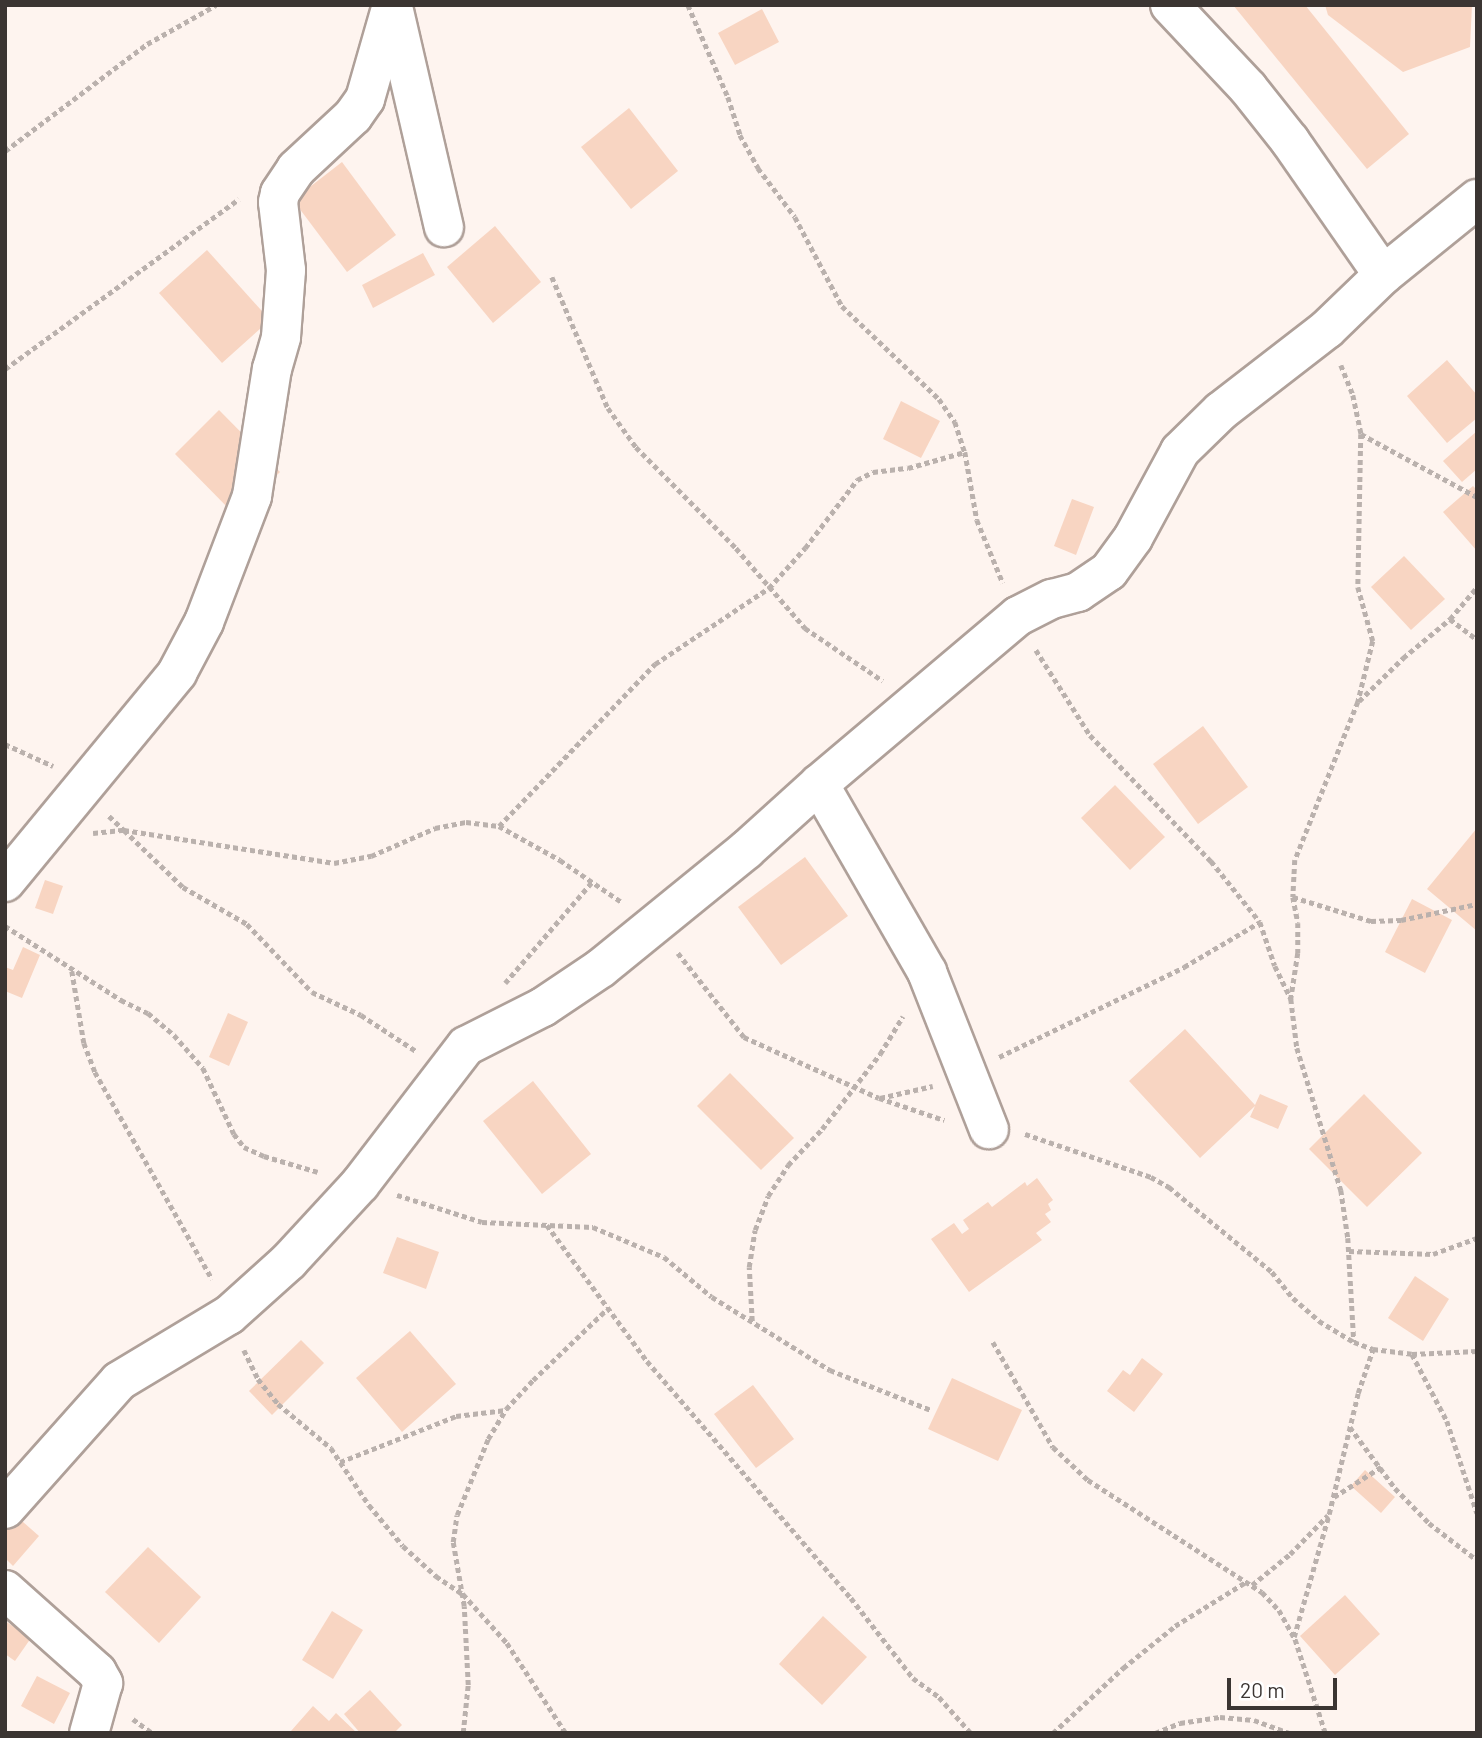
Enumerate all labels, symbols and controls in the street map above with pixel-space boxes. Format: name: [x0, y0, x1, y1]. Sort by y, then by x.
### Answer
scale bar: [1230, 1664, 1340, 1708]
text: 20 m: [1240, 1677, 1285, 1702]

